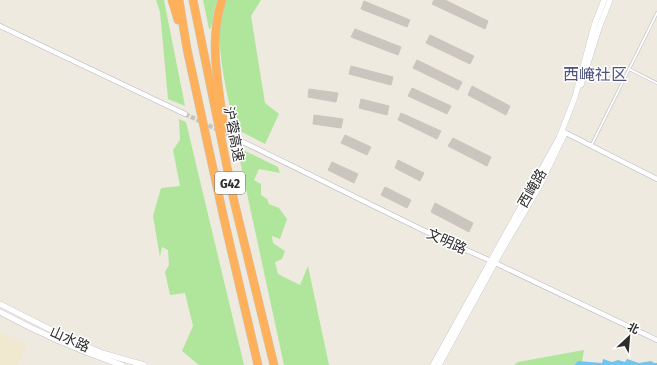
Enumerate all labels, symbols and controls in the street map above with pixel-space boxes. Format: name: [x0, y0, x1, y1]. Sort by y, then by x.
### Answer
district label: 西崦社区: [563, 65, 627, 84]
street label: 沪蓉高速: [220, 105, 247, 163]
street label: 西崦路: [515, 166, 550, 211]
road number: G42: [215, 172, 245, 194]
street label: 文明路: [424, 225, 469, 258]
north arrow: [609, 317, 649, 357]
text: 北: [625, 320, 641, 337]
street label: 山水路: [47, 323, 92, 356]

